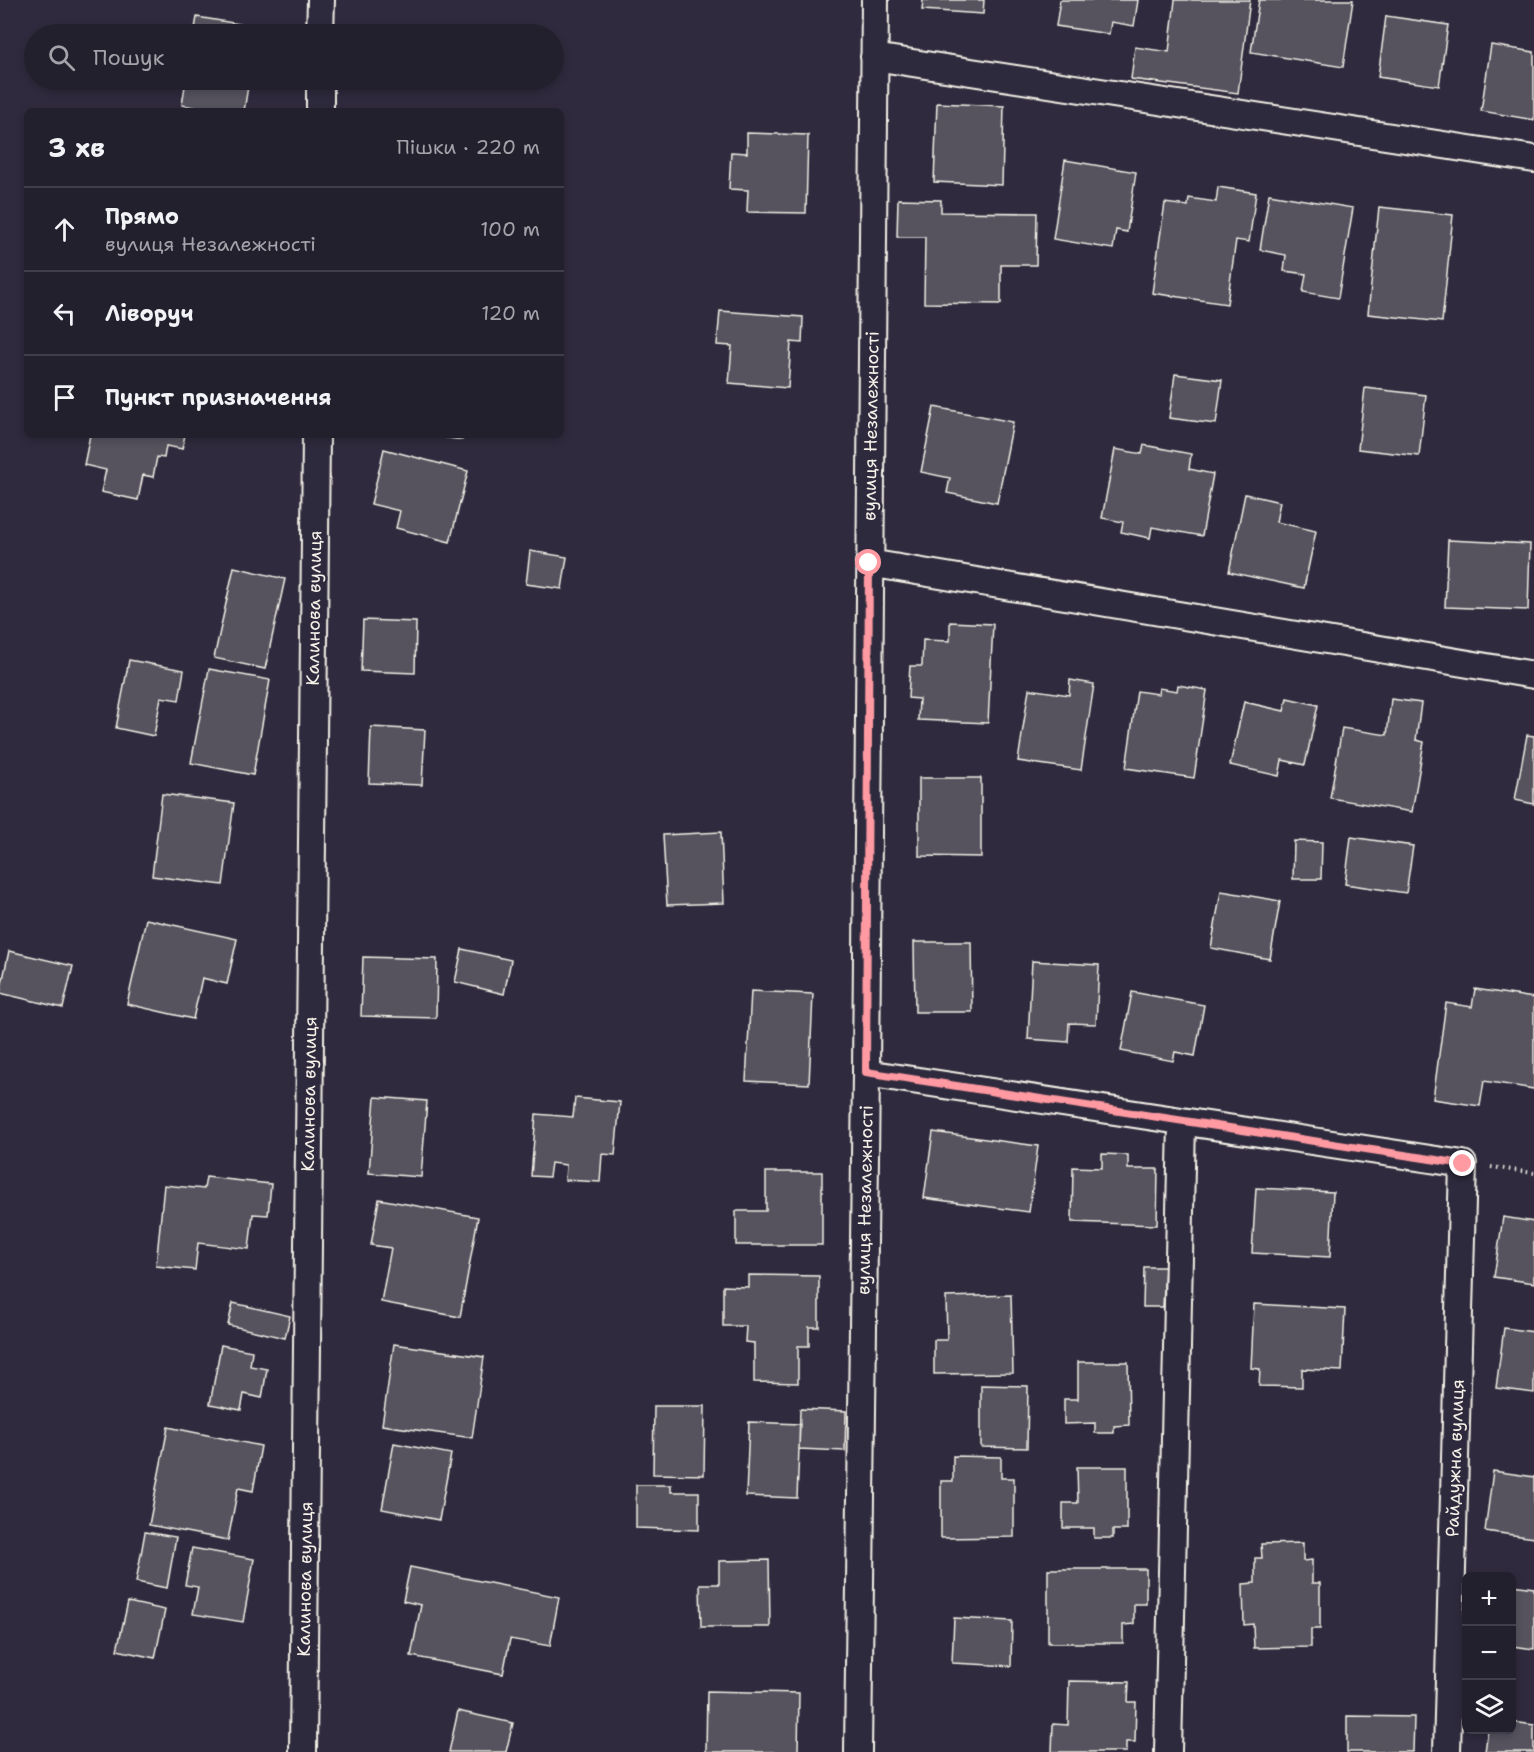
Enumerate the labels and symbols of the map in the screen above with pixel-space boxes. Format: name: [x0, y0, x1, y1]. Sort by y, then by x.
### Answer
street label: вулиця Незалежності: [857, 331, 885, 521]
street label: Калинова вулиця: [301, 530, 327, 686]
route start: [855, 549, 881, 575]
street label: Калинова вулиця: [296, 1016, 322, 1172]
street label: вулиця Незалежності: [851, 1105, 879, 1295]
route end: [1449, 1150, 1475, 1176]
street label: Райдужна вулиця: [1440, 1379, 1470, 1537]
street label: Калинова вулиця: [292, 1501, 318, 1657]

